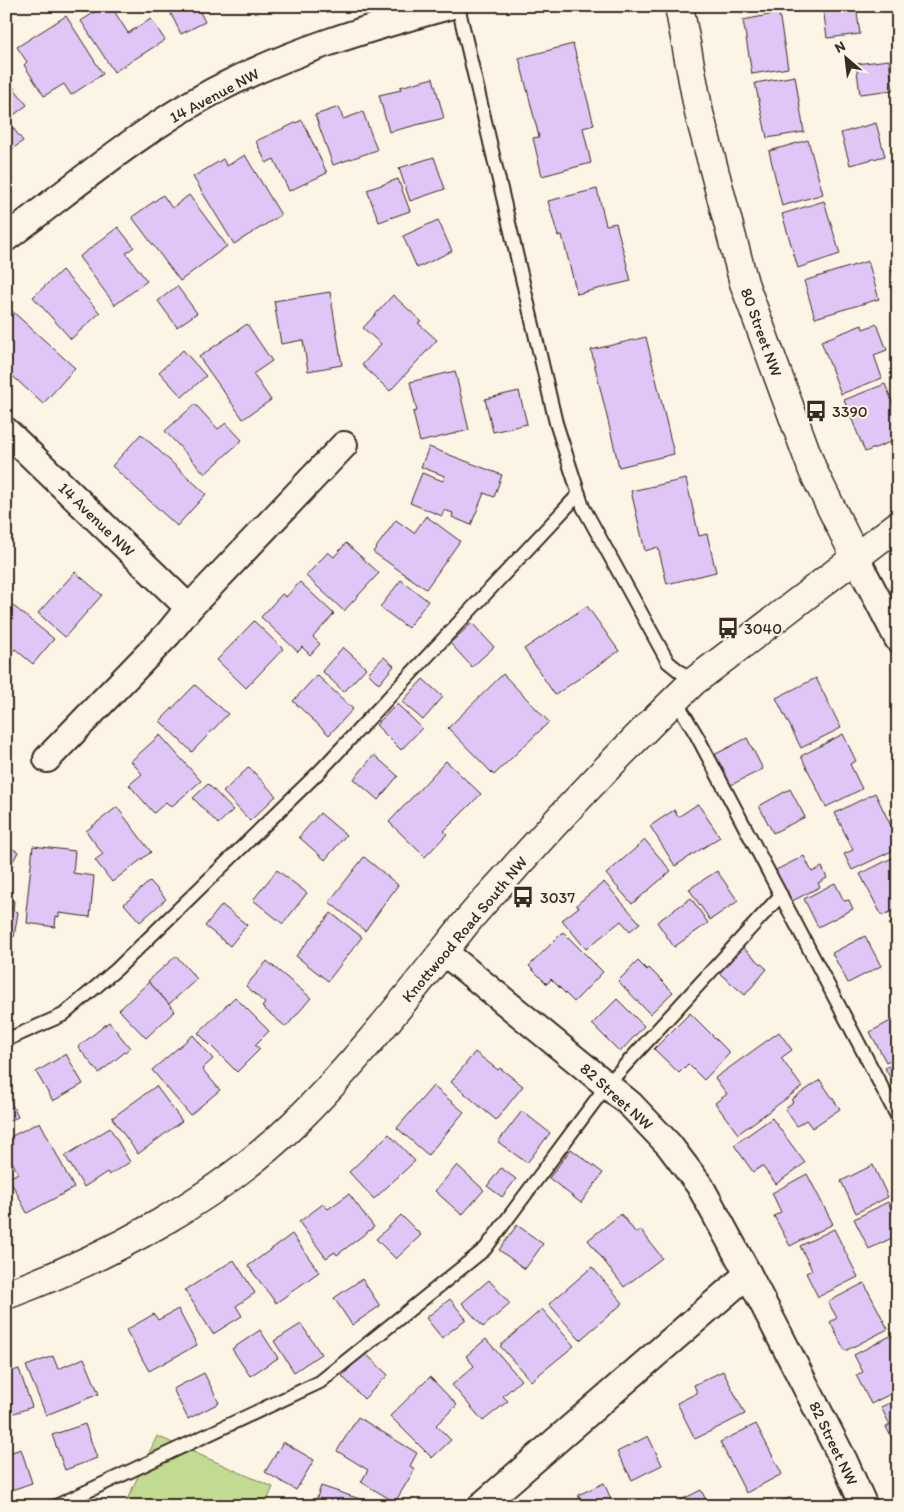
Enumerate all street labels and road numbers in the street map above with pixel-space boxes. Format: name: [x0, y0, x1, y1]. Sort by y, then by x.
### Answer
street label: 14 Avenue NW: [166, 64, 263, 127]
street label: 80 Street NW: [737, 285, 786, 379]
street label: 14 Avenue NW: [55, 478, 139, 561]
street label: Knottwood Road South NW: [398, 852, 531, 1006]
street label: 82 Street NW: [576, 1059, 657, 1134]
street label: 82 Street NW: [805, 1398, 862, 1489]

